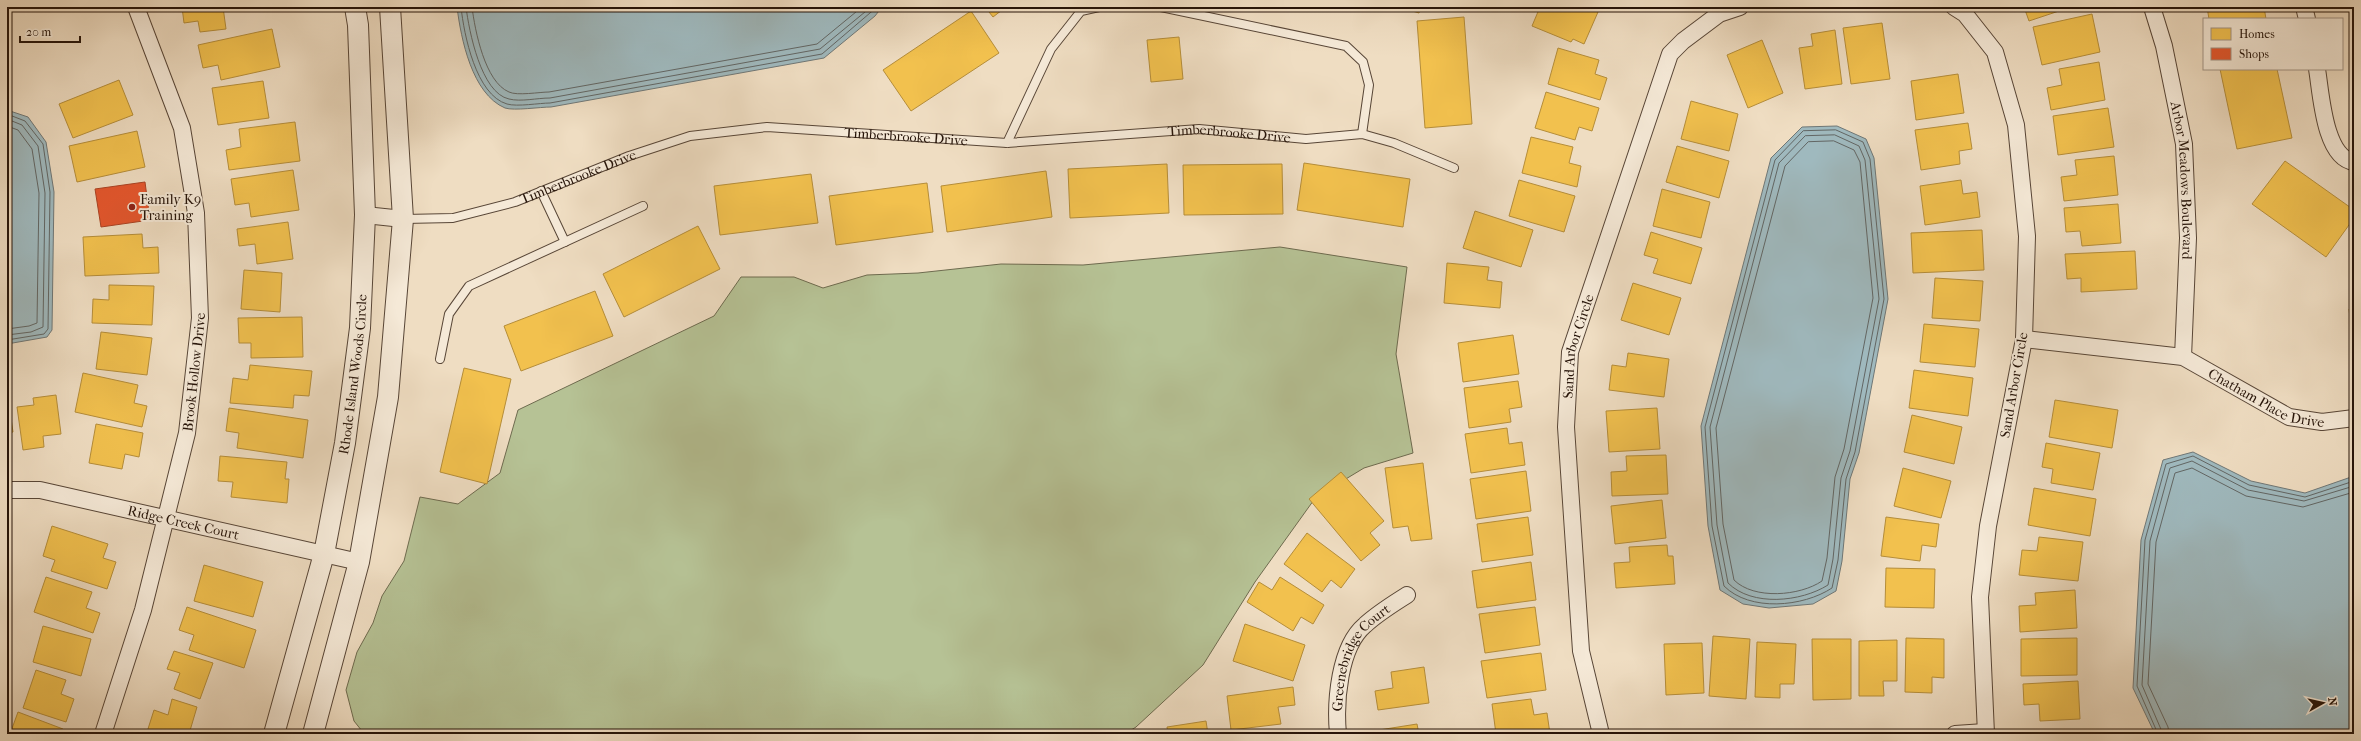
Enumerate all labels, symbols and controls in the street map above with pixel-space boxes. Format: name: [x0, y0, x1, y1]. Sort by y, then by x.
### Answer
scale bar: [20, 18, 80, 44]
legend: [2203, 18, 2343, 70]
text: 20 m: [26, 25, 51, 39]
text: Homes: [2239, 27, 2275, 41]
text: Shops: [2239, 47, 2269, 61]
street label: Arbor Meadows Boulevard: [2167, 99, 2197, 260]
street label: Timberbrooke Drive: [1167, 120, 1292, 146]
street label: Timberbrooke Drive: [844, 124, 968, 149]
street label: Timberbrooke Drive: [518, 146, 638, 208]
place label: Family K9 Training: [140, 191, 201, 224]
marker: Family K9 Training: [127, 202, 137, 212]
street label: Sand Arbor Circle: [1559, 292, 1597, 399]
street label: Rhode Island Woods Circle: [335, 294, 370, 456]
street label: Brook Hollow Drive: [179, 312, 209, 432]
street label: Sand Arbor Circle: [1996, 331, 2032, 439]
street label: Chatham Place Drive: [2205, 365, 2326, 431]
street label: Ridge Creek Court: [126, 502, 241, 543]
street label: Greenebridge Court: [1329, 600, 1393, 712]
north arrow: [2303, 683, 2343, 723]
text: N: [2325, 697, 2340, 707]

